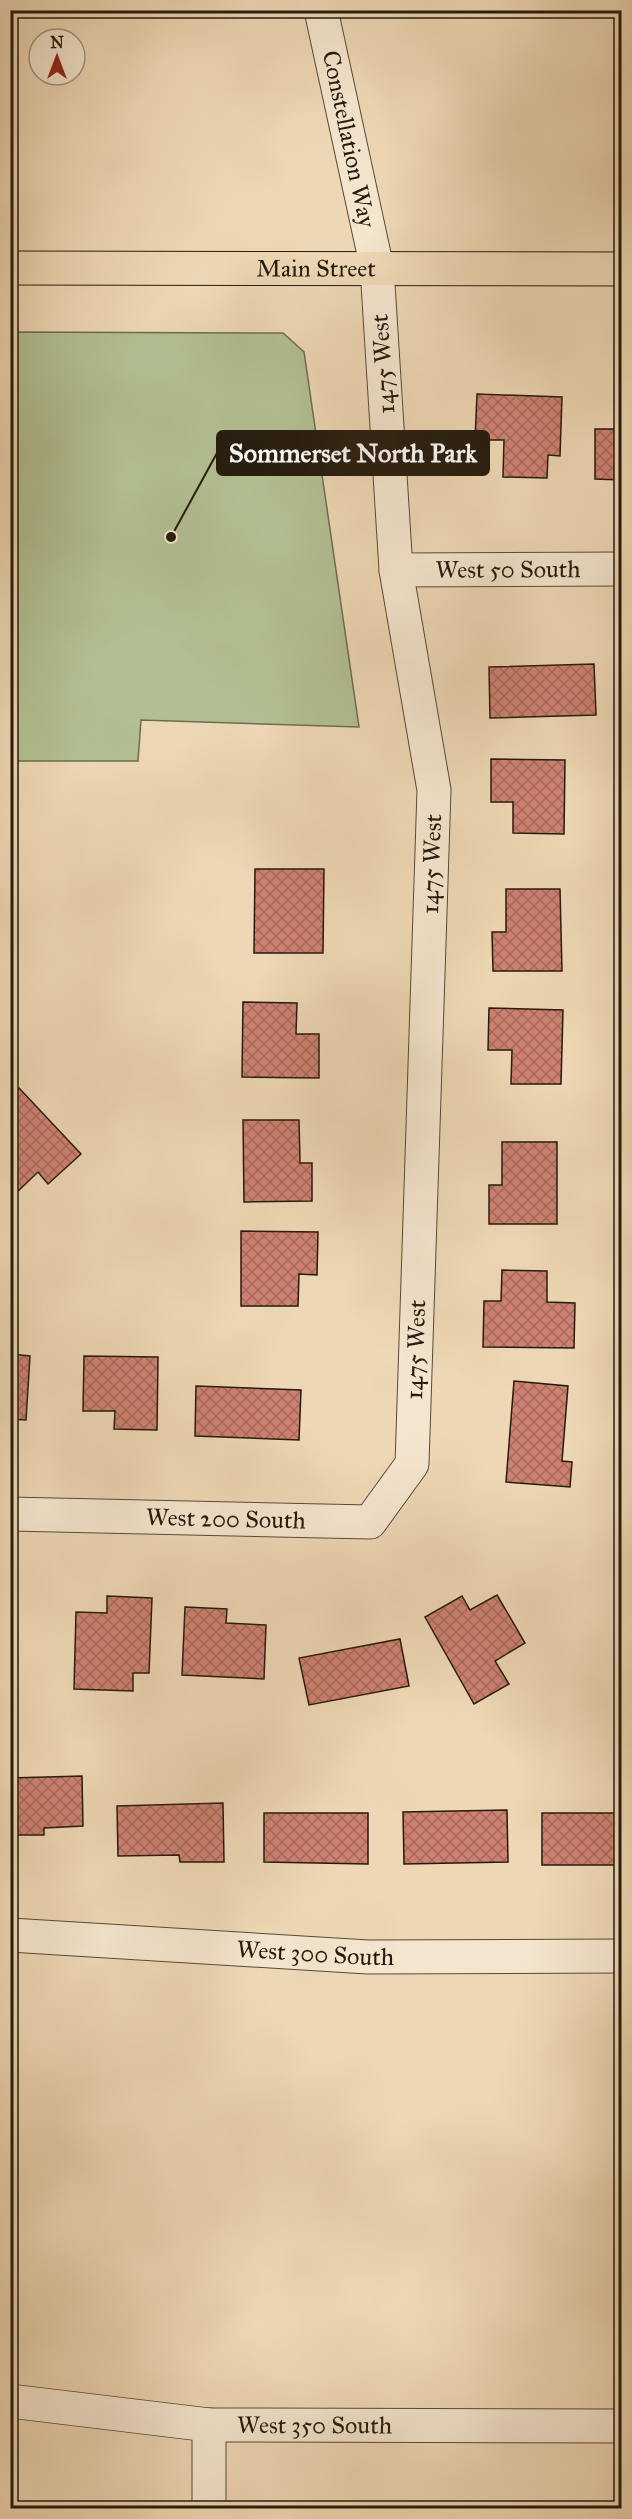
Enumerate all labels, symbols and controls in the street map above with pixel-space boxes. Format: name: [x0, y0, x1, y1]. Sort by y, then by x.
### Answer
north arrow: [27, 27, 87, 87]
text: N: [50, 33, 64, 52]
street label: Constellation Way: [316, 48, 383, 231]
street label: Main Street: [256, 253, 376, 284]
street label: 1475 West: [365, 313, 401, 415]
callout: Sommerset North Park: [217, 431, 489, 475]
text: Sommerset North Park: [229, 437, 478, 469]
street label: West 50 South: [435, 554, 581, 585]
street label: 1475 West: [415, 813, 448, 915]
street label: 1475 West: [399, 1299, 432, 1400]
street label: West 200 South: [146, 1502, 306, 1536]
street label: West 300 South: [236, 1934, 394, 1972]
street label: West 350 South: [237, 2410, 392, 2440]

